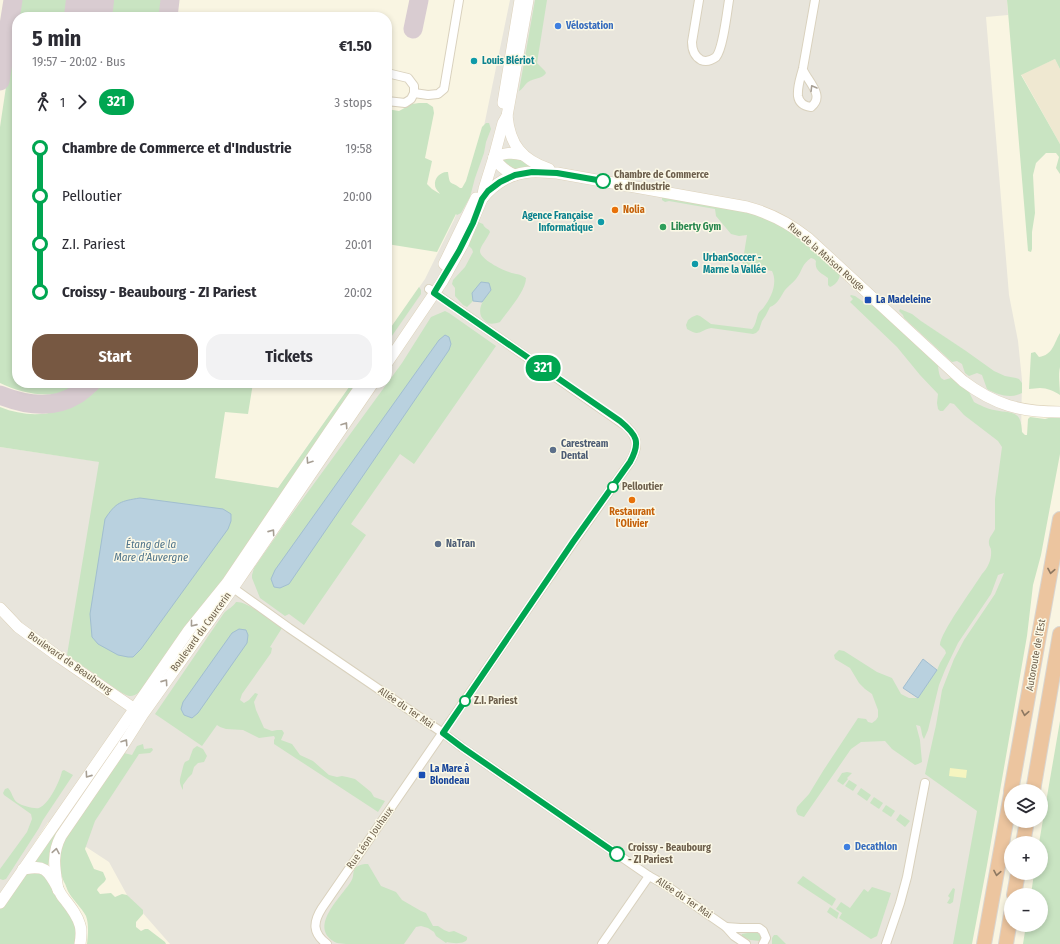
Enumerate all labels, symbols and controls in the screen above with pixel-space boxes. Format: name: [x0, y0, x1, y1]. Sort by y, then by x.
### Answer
place label: Vélostation: [565, 19, 614, 32]
marker: Vélostation: [553, 21, 563, 31]
text: 5 min: [32, 25, 81, 52]
text: €1.50: [339, 37, 372, 55]
text: 19:57 – 20:02 · Bus: [32, 54, 125, 69]
place label: Louis Blériot: [482, 54, 535, 67]
marker: Louis Blériot: [469, 56, 479, 66]
one-way arrow: [811, 86, 818, 93]
icon: walk: [32, 91, 54, 113]
icon: forward: [71, 91, 93, 113]
text: 321: [107, 93, 126, 110]
text: 1: [60, 95, 65, 110]
text: 3 stops: [334, 95, 372, 110]
text: Chambre de Commerce et d'Industrie: [62, 139, 292, 157]
text: 19:58: [345, 141, 372, 156]
place label: Chambre de Commerce et d'Industrie: [614, 169, 709, 193]
marker: Chambre de Commerce et d'Industrie: [595, 173, 611, 189]
text: Pelloutier: [62, 187, 122, 205]
text: 20:00: [343, 189, 372, 204]
place label: Nolia: [623, 204, 645, 216]
marker: Nolia: [610, 205, 620, 215]
place label: Agence Française Informatique: [521, 210, 593, 234]
marker: Agence Française Informatique: [596, 217, 606, 227]
place label: Liberty Gym: [671, 221, 721, 233]
street label: Rue de la Maison Rouge: [785, 221, 867, 294]
marker: Liberty Gym: [658, 222, 668, 232]
text: Z.I. Pariest: [62, 235, 125, 253]
text: 20:01: [345, 237, 372, 252]
place label: UrbanSoccer - Marne la Vallée: [703, 252, 766, 276]
marker: UrbanSoccer - Marne la Vallée: [690, 259, 700, 269]
text: Croissy - Beaubourg - ZI Pariest: [62, 283, 256, 301]
text: 20:02: [344, 285, 372, 300]
place label: La Madeleine: [876, 294, 931, 306]
marker: La Madeleine: [863, 295, 873, 305]
button: Start: [32, 334, 198, 380]
button: Tickets: [206, 334, 372, 380]
line badge: 321: [520, 355, 566, 381]
text: 321: [534, 359, 552, 376]
one-way arrow: [340, 422, 348, 429]
place label: Carestream Dental: [561, 438, 609, 462]
marker: Carestream Dental: [548, 445, 558, 455]
one-way arrow: [306, 457, 314, 464]
marker: Pelloutier: [607, 481, 619, 493]
place label: Pelloutier: [622, 481, 663, 493]
marker: Restaurant l'Olivier: [627, 495, 637, 505]
place label: Restaurant l'Olivier: [609, 506, 655, 530]
one-way arrow: [267, 530, 274, 537]
water label: Étang de la Mare d’Auvergne: [114, 537, 188, 564]
place label: NaTran: [446, 538, 475, 550]
marker: NaTran: [433, 539, 443, 549]
one-way arrow: [1047, 568, 1055, 574]
street label: Boulevard du Courcerin: [168, 590, 234, 674]
street label: Autoroute de l’Est: [1024, 618, 1048, 692]
one-way arrow: [191, 620, 198, 627]
street label: Boulevard de Beaubourg: [25, 629, 115, 697]
one-way arrow: [160, 680, 167, 687]
street label: Allée du 1er Mai: [376, 685, 436, 731]
marker: Z.I. Pariest: [459, 695, 471, 707]
place label: Z.I. Pariest: [474, 695, 518, 707]
one-way arrow: [1022, 710, 1030, 716]
one-way arrow: [120, 739, 128, 746]
place label: La Mare à Blondeau: [430, 762, 469, 787]
marker: La Mare à Blondeau: [417, 770, 427, 780]
one-way arrow: [85, 771, 93, 778]
map controls: [1004, 784, 1048, 932]
button: layers: [1004, 784, 1048, 828]
street label: Rue Léon Jouhaux: [344, 804, 396, 871]
button: +: [1004, 836, 1048, 880]
place label: Decathlon: [855, 841, 897, 853]
place label: Croissy - Beaubourg - ZI Pariest: [628, 842, 711, 866]
marker: Decathlon: [842, 842, 852, 852]
marker: Croissy - Beaubourg - ZI Pariest: [609, 846, 625, 862]
one-way arrow: [51, 848, 59, 854]
one-way arrow: [993, 870, 1002, 877]
street label: Allée du 1er Mai: [654, 875, 714, 921]
button: −: [1004, 888, 1048, 932]

